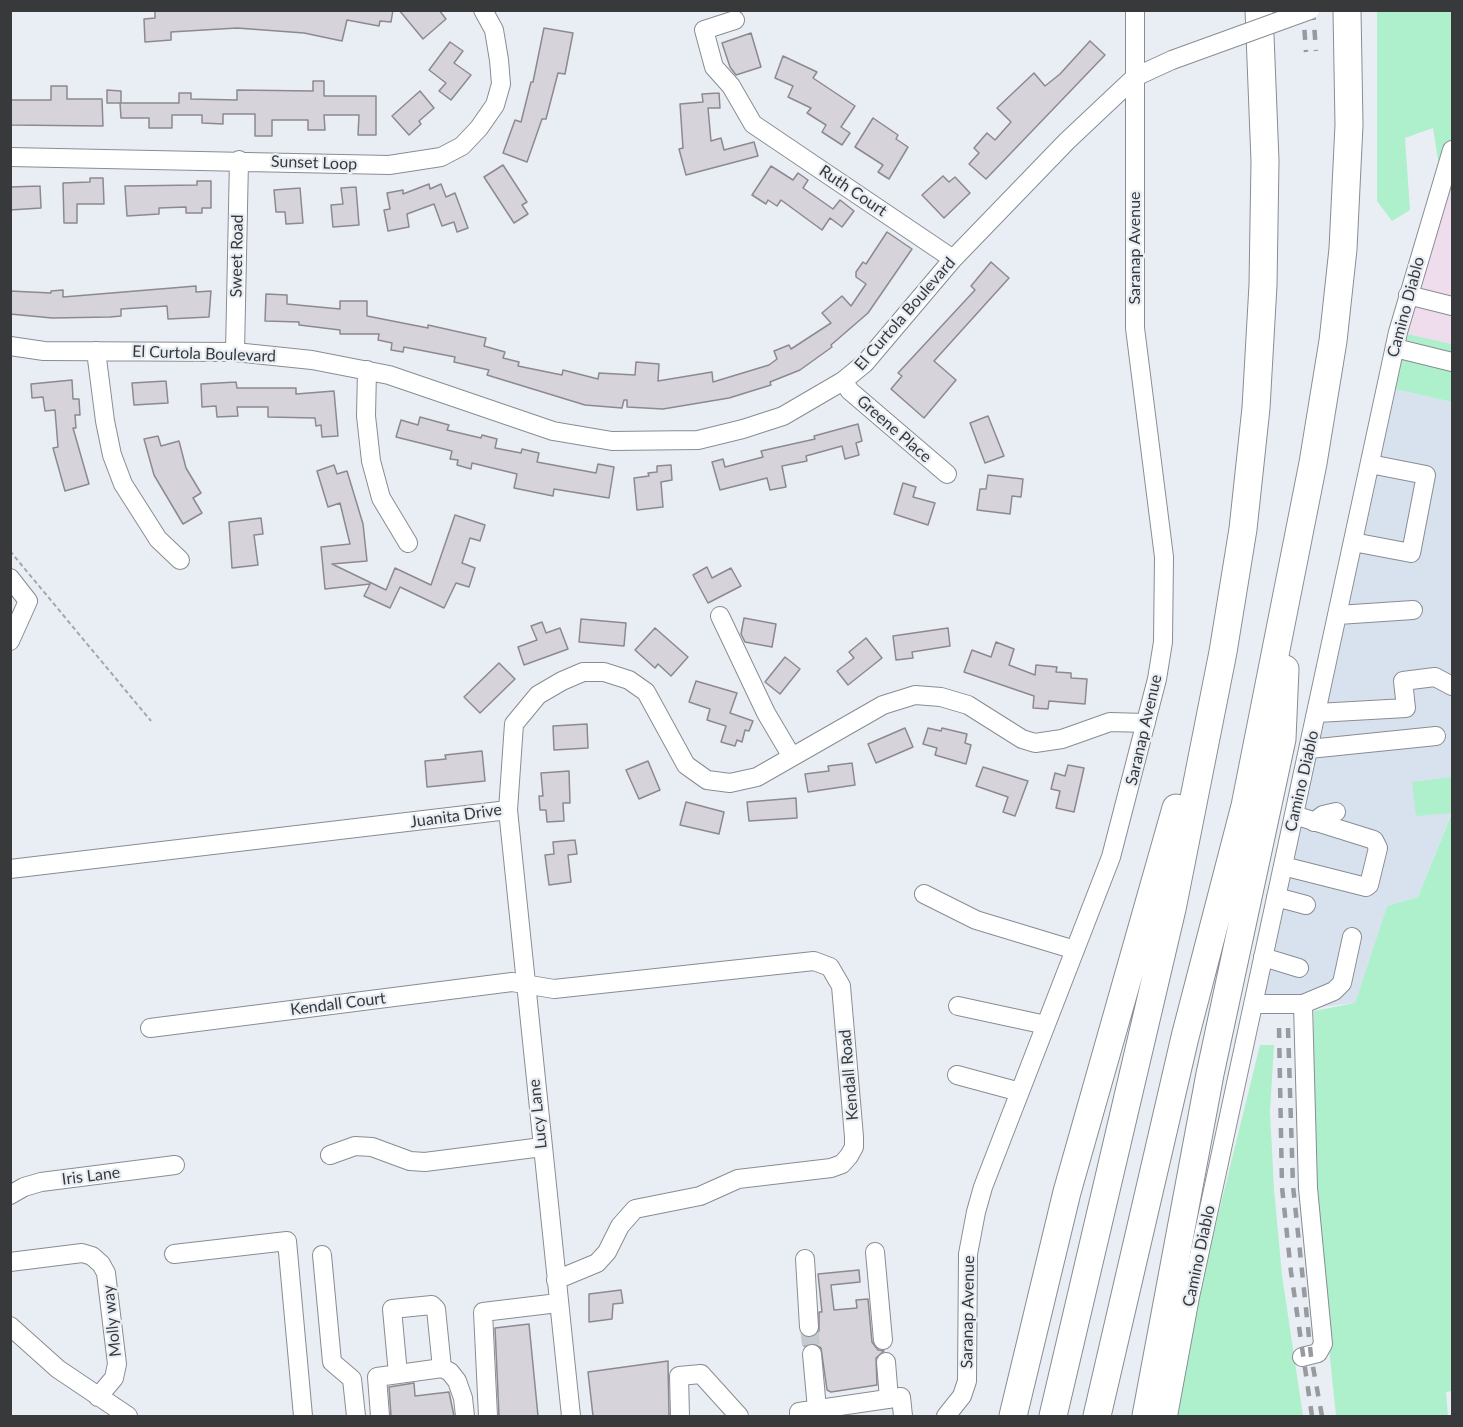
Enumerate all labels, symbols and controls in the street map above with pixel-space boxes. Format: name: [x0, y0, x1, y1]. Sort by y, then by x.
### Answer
street label: Sunset Loop: [271, 152, 357, 174]
street label: Ruth Court: [816, 161, 890, 221]
street label: Saranap Avenue: [1125, 191, 1145, 305]
street label: Sweet Road: [227, 214, 247, 298]
street label: El Curtola Boulevard: [851, 253, 959, 375]
street label: Camino Diablo: [1383, 255, 1429, 359]
street label: El Curtola Boulevard: [132, 342, 276, 366]
street label: Greene Place: [853, 391, 935, 467]
street label: Saranap Avenue: [1122, 673, 1166, 787]
street label: Camino Diablo: [1281, 728, 1323, 834]
street label: Juanita Drive: [409, 800, 503, 832]
street label: Kendall Court: [289, 989, 387, 1019]
street label: Kendall Road: [835, 1029, 863, 1121]
street label: Lucy Lane: [525, 1078, 551, 1150]
street label: Iris Lane: [61, 1163, 121, 1189]
street label: Camino Diablo: [1179, 1203, 1219, 1309]
street label: Saranap Avenue: [957, 1255, 979, 1369]
street label: Molly way: [99, 1284, 125, 1358]

